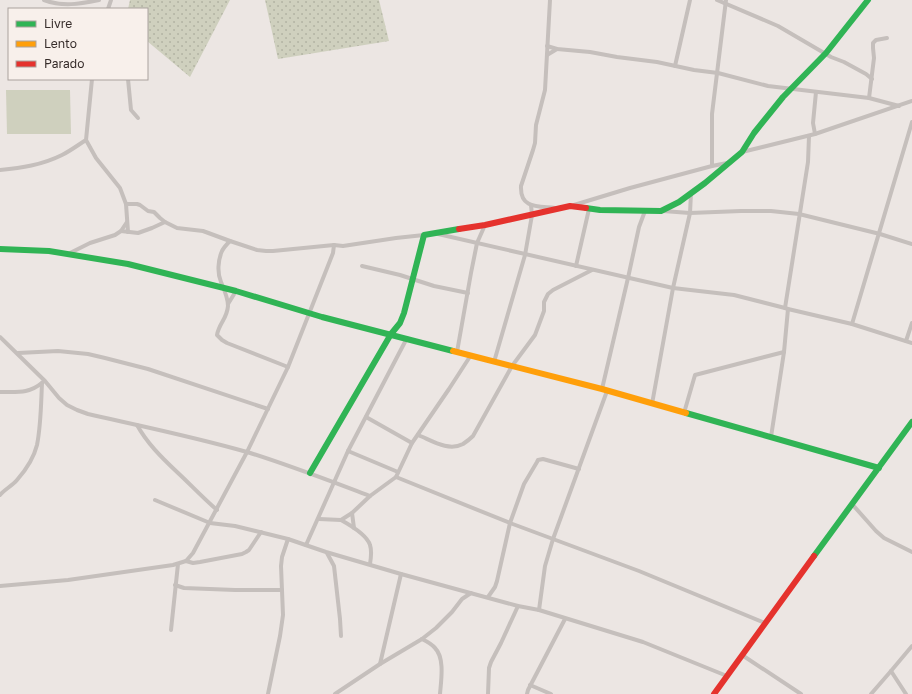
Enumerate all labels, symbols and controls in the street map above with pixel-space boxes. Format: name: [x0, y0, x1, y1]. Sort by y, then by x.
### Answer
legend: [8, 8, 148, 80]
text: Livre: [44, 16, 72, 31]
text: Lento: [44, 36, 77, 51]
text: Parado: [44, 56, 84, 71]

